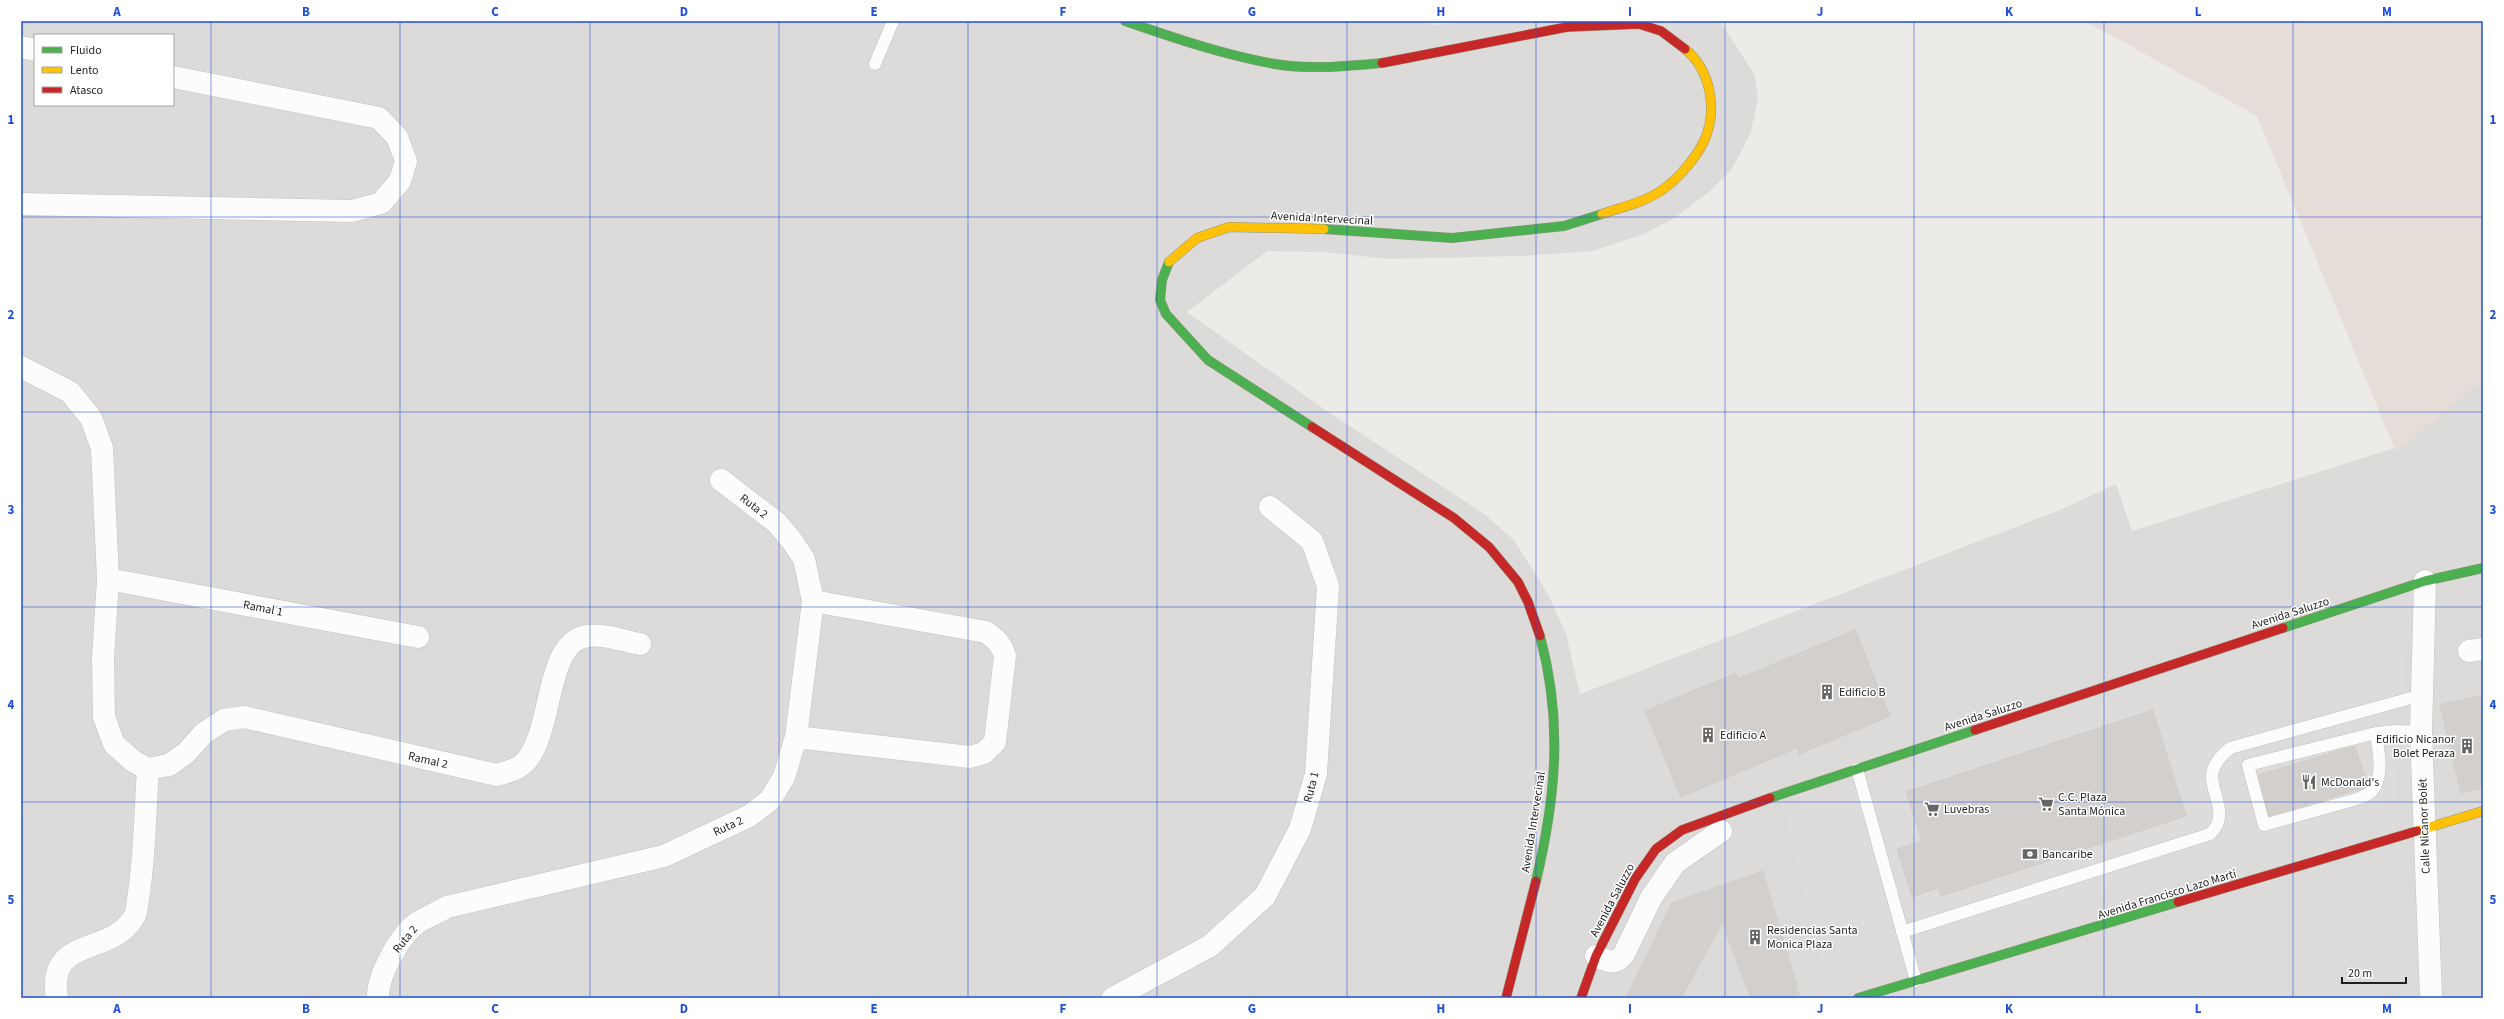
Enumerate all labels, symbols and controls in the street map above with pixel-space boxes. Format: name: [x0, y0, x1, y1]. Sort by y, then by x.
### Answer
text: A: [112, 3, 121, 21]
text: B: [302, 3, 310, 21]
text: C: [491, 3, 499, 21]
text: D: [680, 3, 688, 21]
text: E: [870, 3, 878, 21]
text: F: [1060, 3, 1067, 21]
text: G: [1248, 3, 1256, 21]
text: H: [1437, 3, 1445, 21]
text: I: [1628, 3, 1632, 21]
text: J: [1817, 3, 1823, 21]
text: K: [2005, 3, 2014, 21]
text: L: [2195, 3, 2202, 21]
text: M: [2382, 3, 2392, 21]
legend: [34, 34, 174, 106]
text: Fluido: [70, 42, 102, 59]
text: Lento: [70, 62, 99, 79]
text: Atasco: [70, 82, 103, 99]
text: 1: [8, 111, 15, 129]
text: 1: [2490, 111, 2497, 129]
street label: Avenida Intervecinal: [1270, 207, 1373, 230]
text: 2: [8, 306, 15, 324]
text: 2: [2490, 306, 2497, 324]
street label: Ruta 2: [736, 490, 771, 523]
text: 3: [8, 501, 15, 519]
text: 3: [2490, 501, 2497, 519]
street label: Avenida Saluzzo: [2249, 593, 2331, 634]
street label: Ramal 1: [242, 596, 284, 621]
building icon: Edificio B: [1818, 683, 1836, 701]
place label: Edificio B: [1839, 684, 1886, 701]
street label: Avenida Saluzzo: [1942, 695, 2024, 736]
text: 4: [8, 696, 15, 714]
text: 4: [2490, 696, 2497, 714]
building icon: Edificio A: [1699, 726, 1717, 744]
place label: Edificio A: [1720, 727, 1767, 744]
place label: Edificio Nicanor Bolet Peraza: [2376, 731, 2456, 762]
building icon: Edificio Nicanor Bolet Peraza: [2458, 737, 2476, 755]
street label: Ramal 2: [406, 748, 449, 773]
street label: Ruta 1: [1299, 770, 1324, 804]
street label: Avenida Intervecinal: [1517, 770, 1550, 874]
restaurant icon: McDonald's: [2300, 773, 2318, 791]
place label: McDonald's: [2321, 774, 2379, 791]
street label: Calle Nicanor Bolét: [2414, 778, 2435, 874]
place label: C.C. Plaza Santa Mónica: [2058, 789, 2125, 820]
supermarket icon: C.C. Plaza Santa Mónica: [2037, 795, 2055, 813]
supermarket icon: Luvebras: [1923, 800, 1941, 818]
place label: Luvebras: [1944, 801, 1989, 818]
street label: Ruta 2: [710, 812, 746, 841]
bank icon: Bancaribe: [2021, 845, 2039, 863]
place label: Bancaribe: [2042, 846, 2093, 863]
street label: Avenida Saluzzo: [1586, 860, 1639, 940]
street label: Avenida Francisco Lazo Martí: [2096, 865, 2239, 924]
text: 5: [8, 891, 15, 909]
text: 5: [2490, 891, 2497, 909]
street label: Ruta 2: [389, 922, 422, 957]
place label: Residencias Santa Monica Plaza: [1767, 922, 1858, 953]
building icon: Residencias Santa Monica Plaza: [1746, 928, 1764, 946]
scale bar: [2342, 959, 2406, 985]
text: 20 m: [2348, 965, 2372, 982]
text: A: [112, 1000, 121, 1018]
text: B: [302, 1000, 310, 1018]
text: C: [491, 1000, 499, 1018]
text: D: [680, 1000, 688, 1018]
text: E: [870, 1000, 878, 1018]
text: F: [1060, 1000, 1067, 1018]
text: G: [1248, 1000, 1256, 1018]
text: H: [1437, 1000, 1445, 1018]
text: I: [1628, 1000, 1632, 1018]
text: J: [1817, 1000, 1823, 1018]
text: K: [2005, 1000, 2014, 1018]
text: L: [2195, 1000, 2202, 1018]
text: M: [2382, 1000, 2392, 1018]

